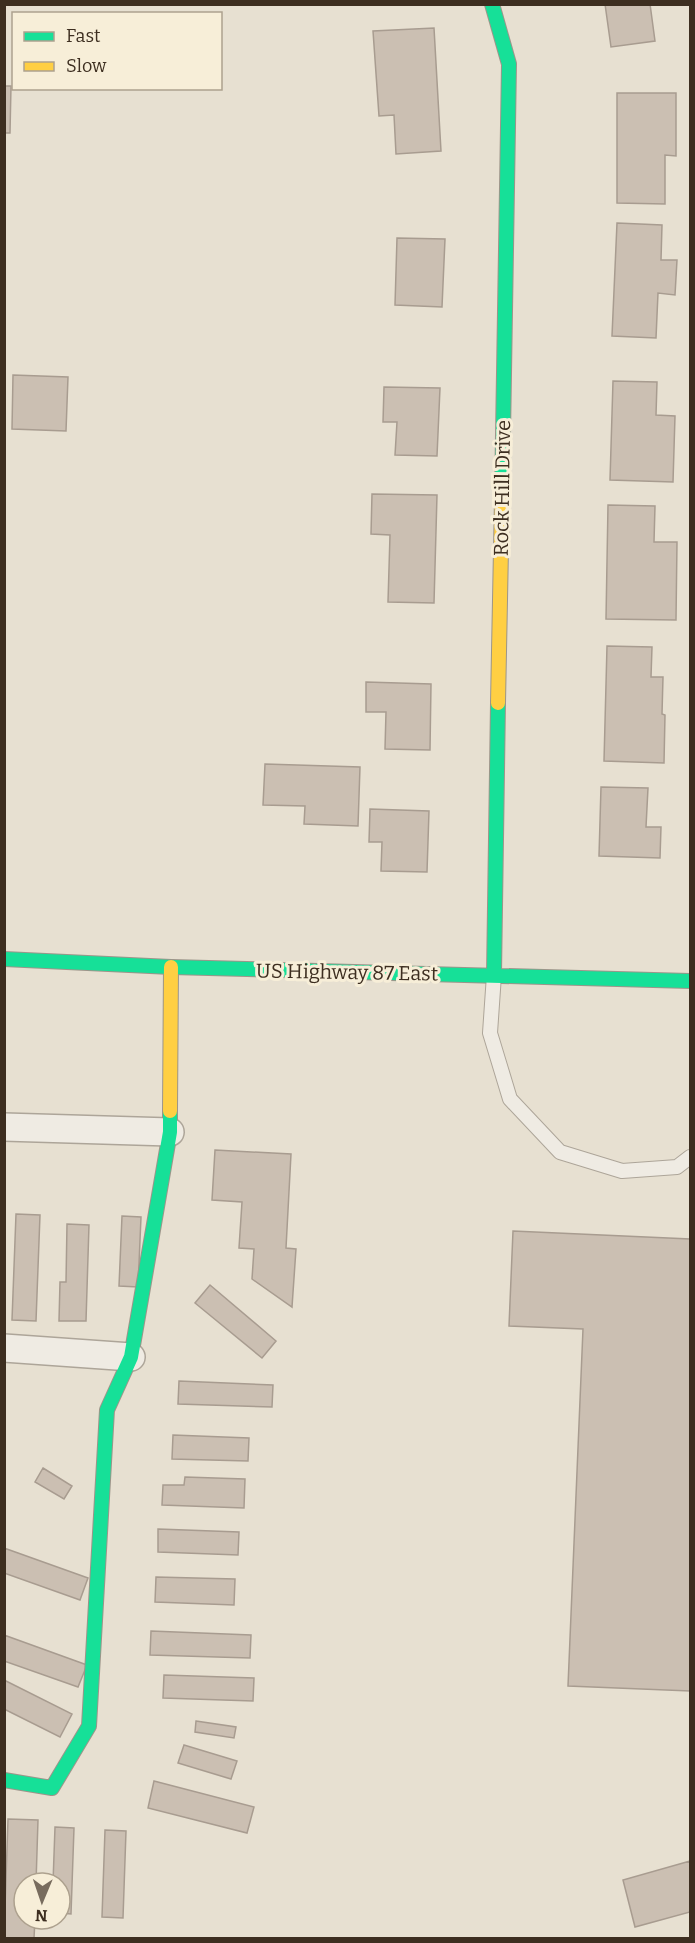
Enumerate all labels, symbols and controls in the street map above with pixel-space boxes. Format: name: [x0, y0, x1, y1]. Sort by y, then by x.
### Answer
legend: [12, 12, 222, 90]
text: Fast: [66, 25, 101, 47]
text: Slow: [66, 55, 107, 77]
street label: Rock Hill Drive: [489, 420, 515, 556]
street label: US Highway 87 East: [256, 958, 438, 986]
north arrow: [12, 1871, 72, 1931]
text: N: [35, 1906, 48, 1925]

